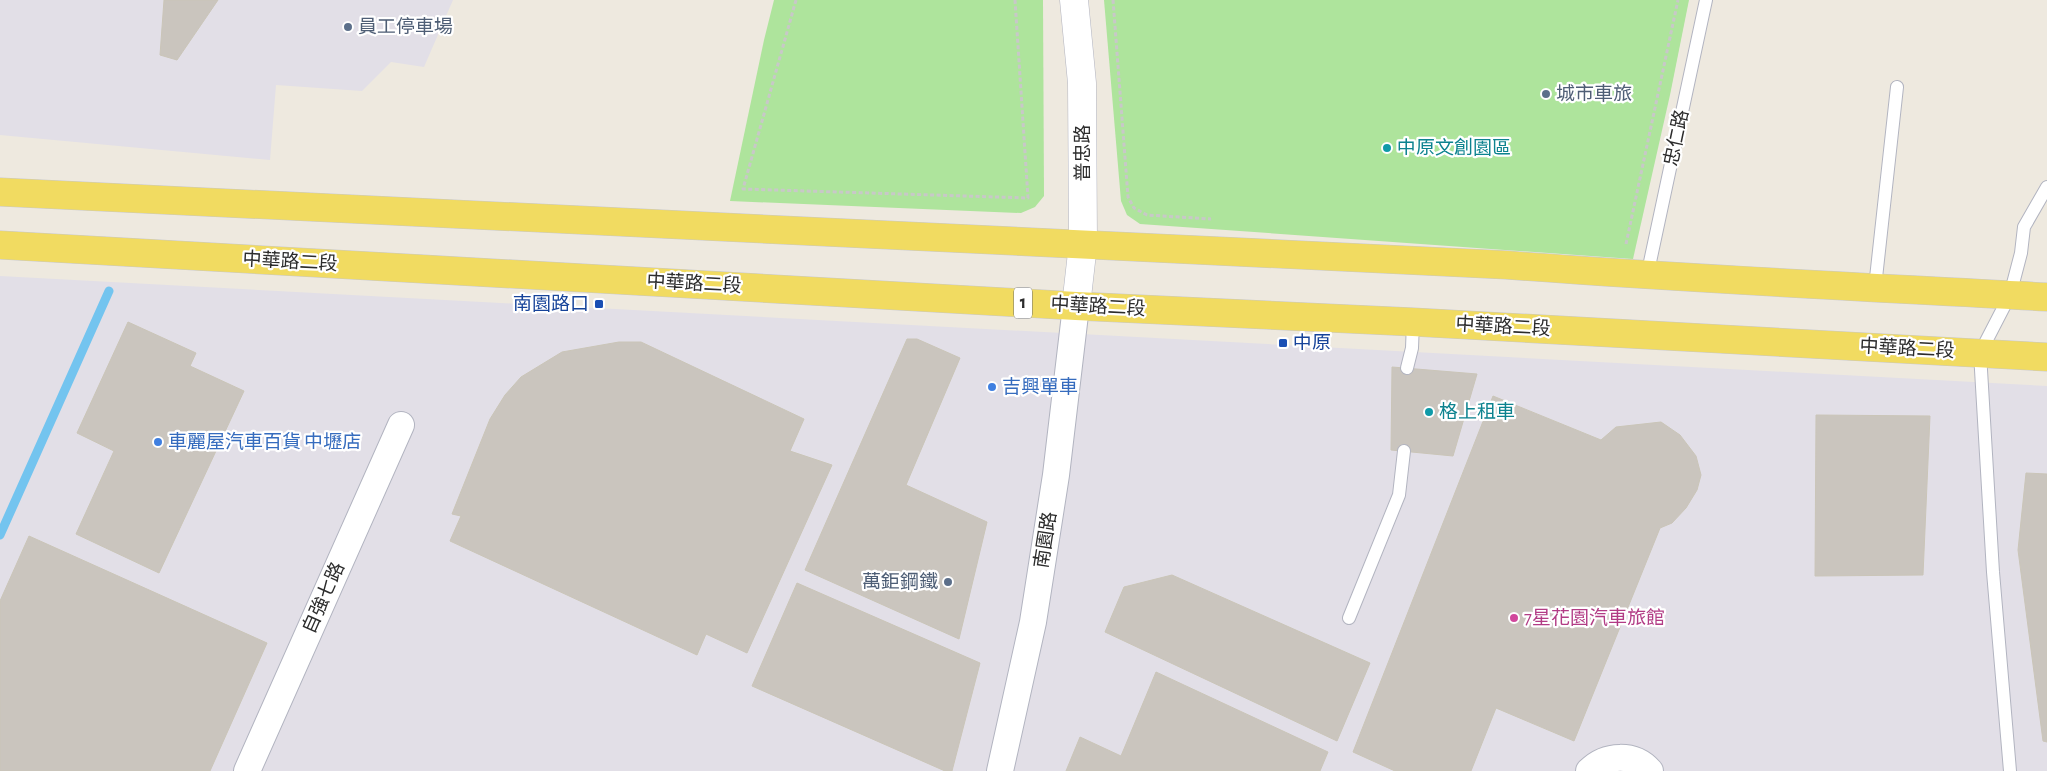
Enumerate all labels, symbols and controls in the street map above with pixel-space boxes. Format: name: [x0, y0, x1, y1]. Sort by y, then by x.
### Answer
place label: 員工停車場: [358, 16, 453, 37]
marker: 員工停車場: [342, 21, 354, 33]
place label: 城市車旅: [1556, 83, 1632, 104]
marker: 城市車旅: [1540, 88, 1552, 100]
street label: 忠仁路: [1660, 108, 1692, 168]
street label: 普忠路: [1072, 124, 1093, 182]
place label: 中原文創園區: [1397, 137, 1511, 158]
marker: 中原文創園區: [1381, 142, 1393, 154]
street label: 中華路二段: [242, 248, 338, 274]
street label: 中華路二段: [646, 270, 742, 296]
road number: 1: [1014, 288, 1032, 318]
street label: 中華路二段: [1050, 293, 1146, 319]
place label: 南園路口: [513, 294, 589, 314]
marker: 南園路口: [593, 298, 605, 310]
street label: 中華路二段: [1455, 313, 1551, 339]
place label: 中原: [1293, 333, 1331, 353]
street label: 中華路二段: [1859, 335, 1955, 361]
marker: 中原: [1277, 337, 1289, 349]
place label: 吉興單車: [1002, 377, 1078, 397]
marker: 吉興單車: [986, 381, 998, 393]
place label: 格上租車: [1439, 401, 1515, 422]
marker: 格上租車: [1423, 406, 1435, 418]
place label: 車麗屋汽車百貨 中壢店: [168, 431, 361, 452]
marker: 車麗屋汽車百貨 中壢店: [152, 436, 164, 448]
street label: 南園路: [1031, 510, 1060, 570]
street label: 自強七路: [299, 559, 348, 637]
place label: 萬鉅鋼鐵: [862, 571, 938, 592]
marker: 萬鉅鋼鐵: [942, 576, 954, 588]
place label: 7星花園汽車旅館: [1524, 607, 1665, 628]
marker: 7星花園汽車旅館: [1508, 612, 1520, 624]

